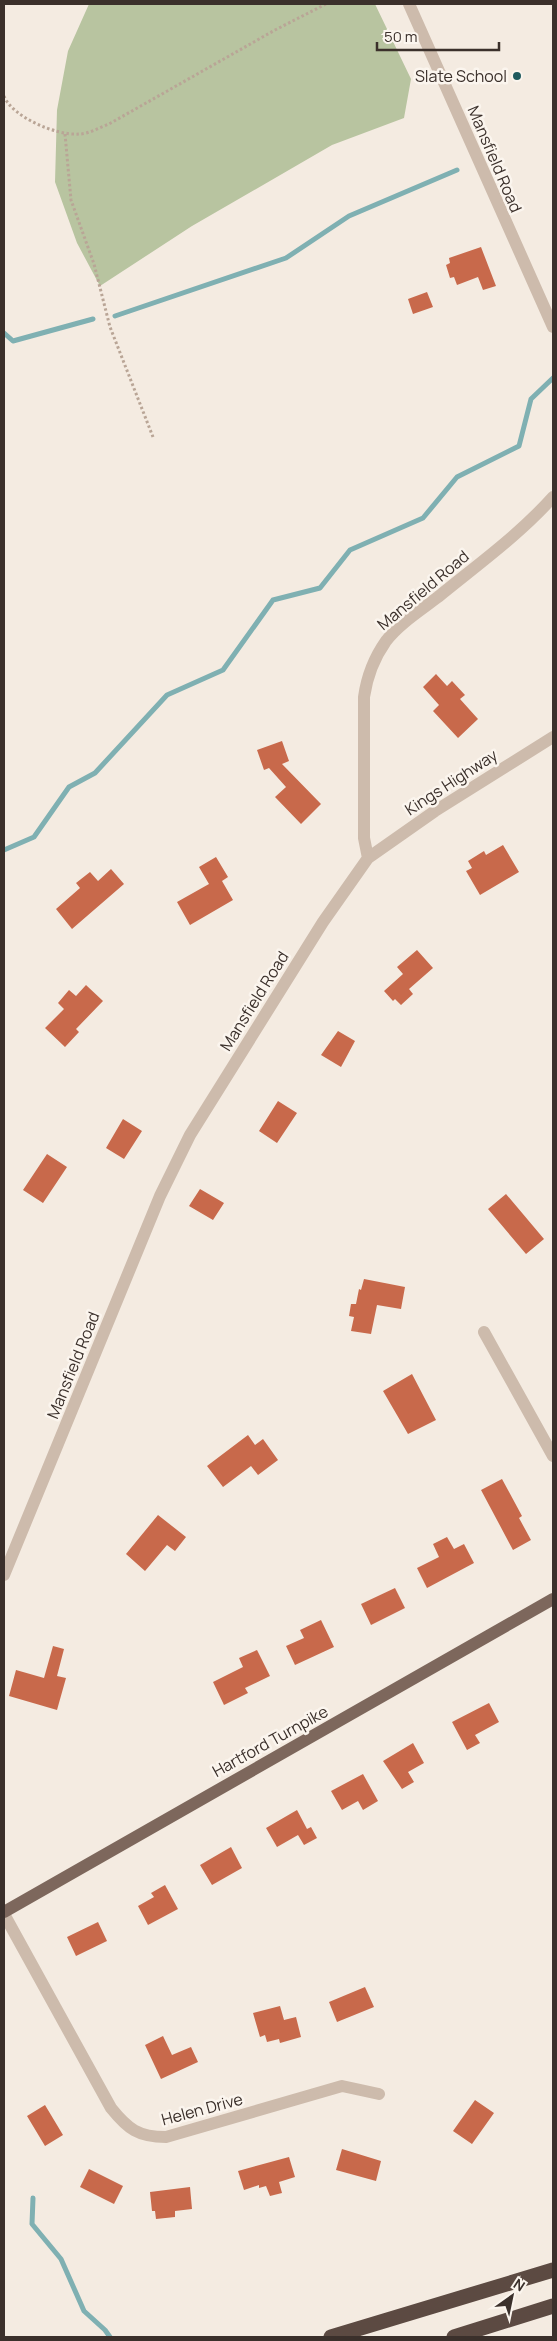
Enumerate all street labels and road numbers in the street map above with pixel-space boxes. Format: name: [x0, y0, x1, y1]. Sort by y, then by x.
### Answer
street label: Mansfield Road: [463, 102, 527, 216]
street label: Mansfield Road: [372, 545, 474, 635]
street label: Kings Highway: [401, 744, 502, 820]
street label: Mansfield Road: [215, 947, 293, 1055]
street label: Mansfield Road: [42, 1308, 104, 1422]
street label: Hartford Turnpike: [208, 1700, 332, 1782]
street label: Helen Drive: [159, 2088, 245, 2130]

